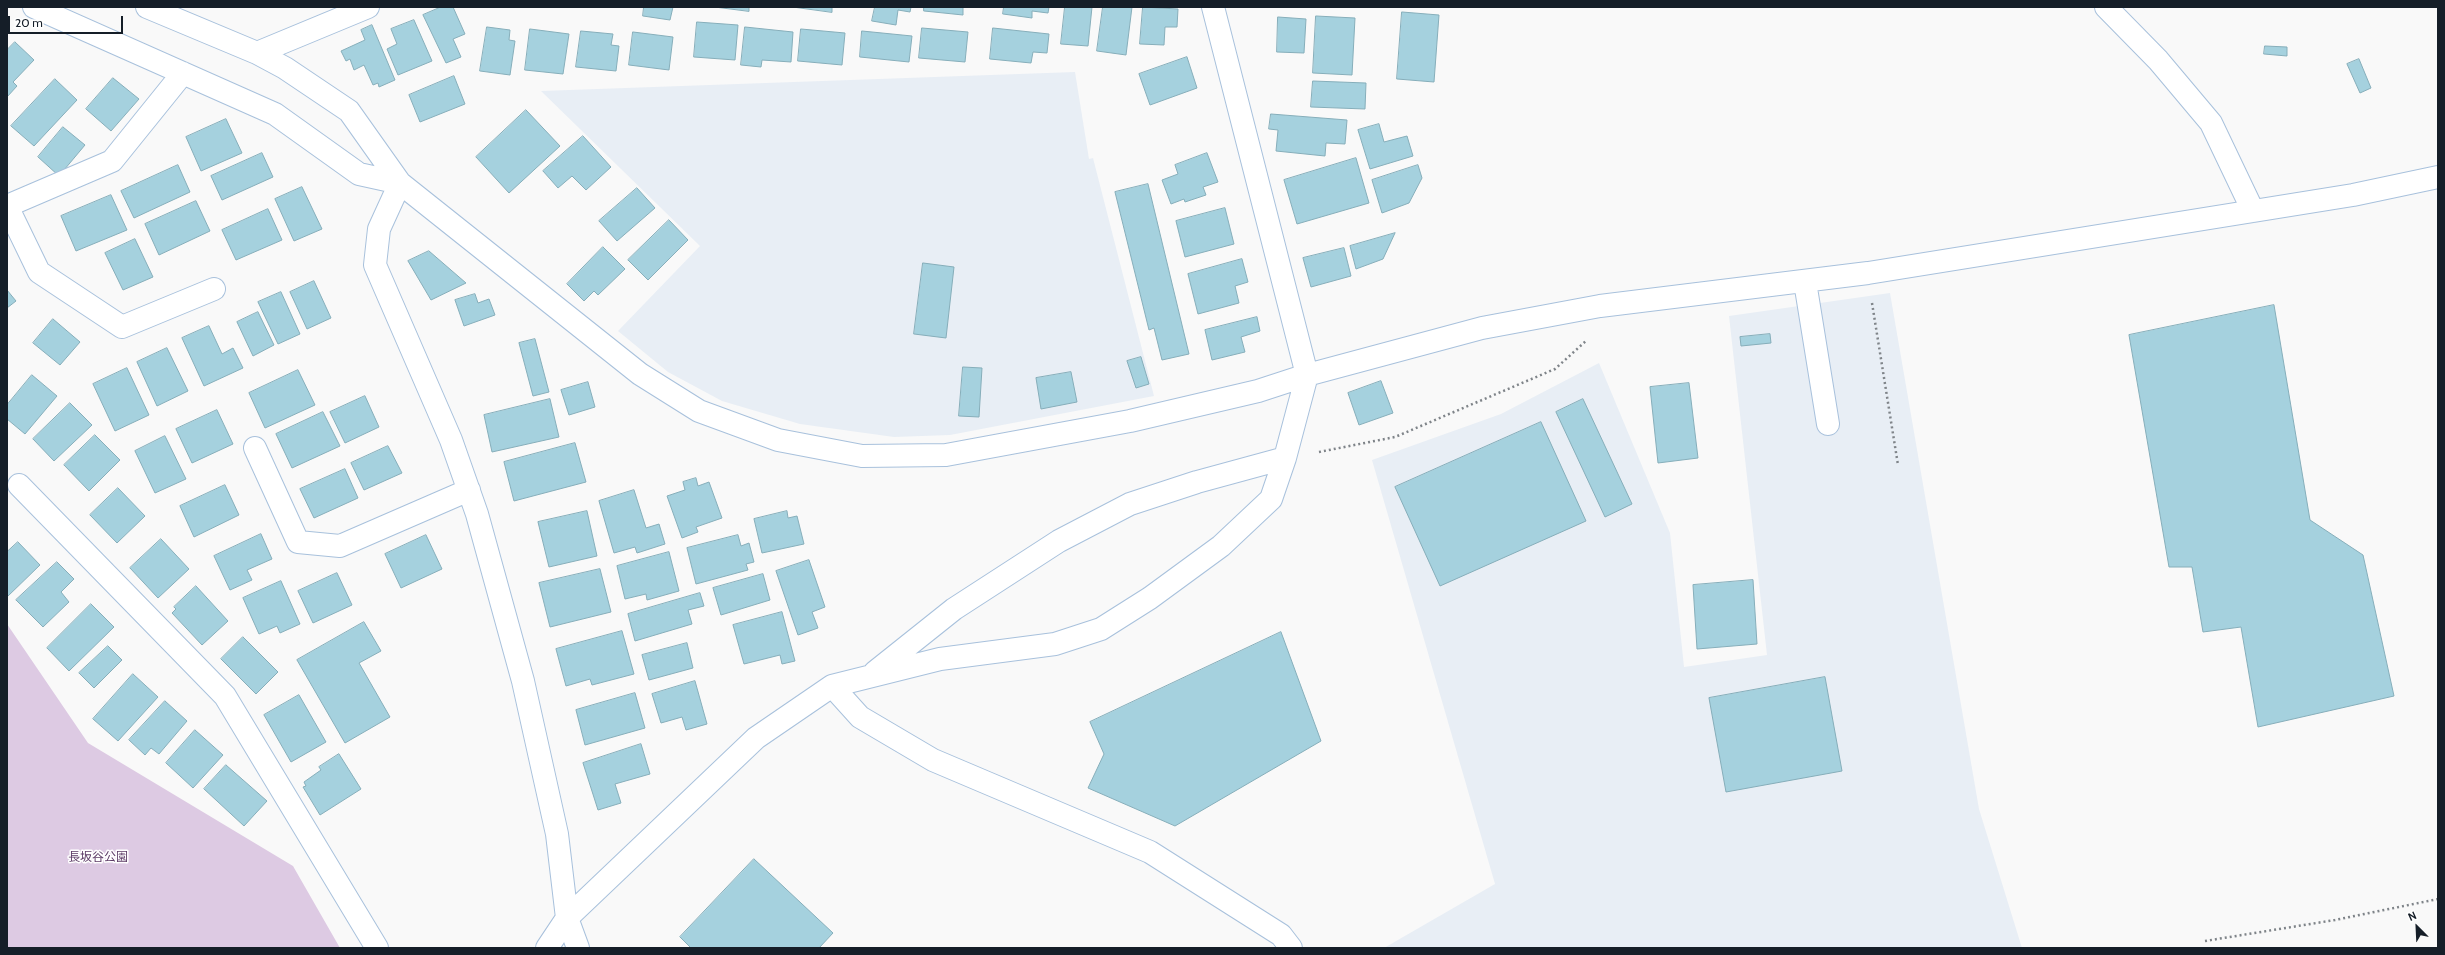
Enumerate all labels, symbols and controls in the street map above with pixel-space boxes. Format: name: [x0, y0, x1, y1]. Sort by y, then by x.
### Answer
scale bar: [10, 8, 125, 34]
text: 20 m: [15, 15, 43, 30]
park label: 長坂谷公園: [68, 850, 128, 864]
north arrow: [2397, 907, 2437, 947]
text: N: [2406, 908, 2419, 924]

